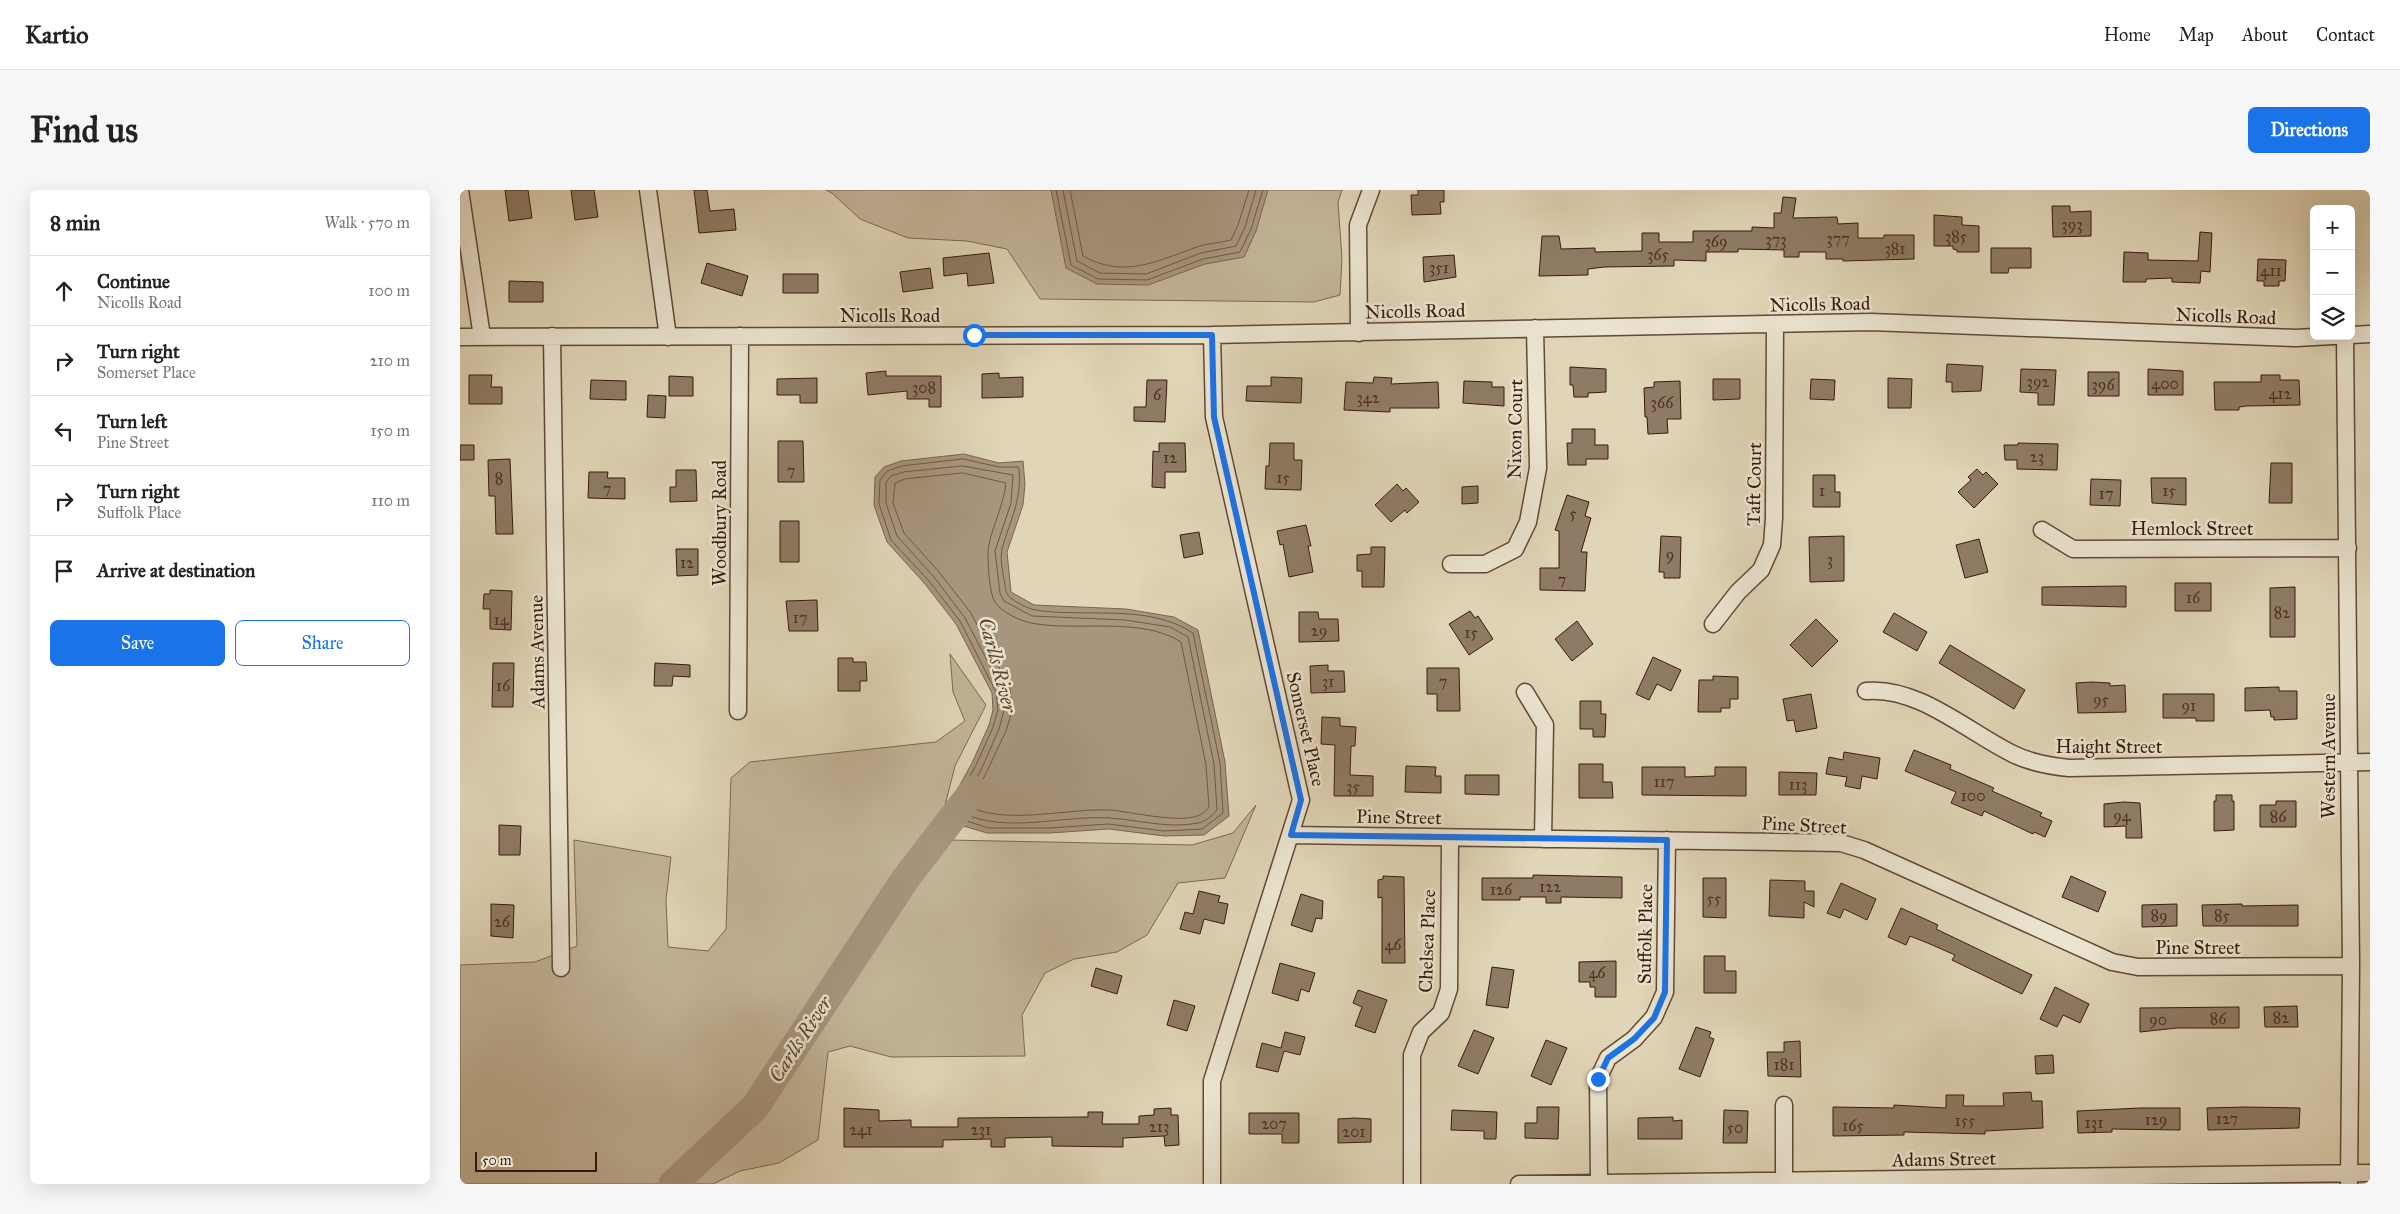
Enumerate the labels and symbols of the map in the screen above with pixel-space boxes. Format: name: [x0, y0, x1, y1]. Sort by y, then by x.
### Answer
house number: 393: [2061, 215, 2083, 234]
house number: 385: [1945, 227, 1968, 246]
house number: 377: [1826, 229, 1850, 248]
house number: 373: [1765, 230, 1787, 249]
house number: 369: [1704, 232, 1728, 251]
house number: 381: [1884, 239, 1906, 258]
house number: 365: [1647, 245, 1670, 264]
house number: 351: [1429, 258, 1449, 277]
house number: 411: [2260, 261, 2282, 280]
street label: Nicolls Road: [1769, 292, 1871, 316]
street label: Nicolls Road: [1364, 299, 1466, 323]
street label: Nicolls Road: [2175, 303, 2277, 329]
street label: Nicolls Road: [840, 304, 941, 327]
route start: [963, 324, 986, 347]
house number: 392: [2027, 372, 2050, 391]
house number: 400: [2151, 374, 2179, 393]
house number: 396: [2091, 375, 2115, 394]
house number: 308: [912, 378, 936, 397]
street label: Nixon Court: [1503, 378, 1527, 479]
house number: 412: [2268, 384, 2292, 403]
house number: 6: [1153, 385, 1162, 404]
house number: 342: [1356, 388, 1380, 407]
house number: 366: [1651, 393, 1674, 412]
street label: Taft Court: [1742, 442, 1766, 526]
house number: 23: [2030, 447, 2044, 466]
house number: 12: [1163, 448, 1177, 467]
street label: Woodbury Road: [708, 459, 731, 586]
house number: 7: [787, 461, 795, 480]
house number: 15: [1276, 468, 1290, 487]
house number: 8: [495, 469, 503, 488]
house number: 7: [603, 479, 611, 498]
house number: 1: [1819, 481, 1825, 500]
house number: 15: [2162, 481, 2176, 500]
house number: 17: [2099, 484, 2113, 503]
house number: 5: [1569, 504, 1577, 523]
street label: Hemlock Street: [2130, 517, 2254, 540]
house number: 9: [1666, 545, 1674, 564]
house number: 3: [1827, 550, 1833, 569]
house number: 12: [680, 553, 694, 572]
house number: 7: [1558, 570, 1566, 589]
house number: 16: [2186, 588, 2201, 607]
street label: Adams Avenue: [525, 595, 550, 710]
house number: 82: [2274, 603, 2290, 622]
house number: 17: [793, 608, 807, 627]
house number: 14: [493, 610, 510, 629]
water label: Carlls River: [974, 615, 1023, 717]
house number: 29: [1311, 621, 1327, 640]
house number: 15: [1464, 623, 1478, 642]
street label: Somerset Place: [1282, 669, 1330, 789]
house number: 31: [1322, 672, 1334, 691]
house number: 7: [1439, 672, 1447, 691]
house number: 16: [496, 676, 511, 695]
house number: 95: [2093, 690, 2110, 709]
street label: Western Avenue: [2317, 693, 2340, 819]
house number: 91: [2182, 696, 2196, 715]
street label: Haight Street: [2055, 735, 2163, 759]
house number: 117: [1653, 772, 1675, 791]
house number: 113: [1788, 775, 1808, 794]
house number: 35: [1346, 777, 1360, 796]
house number: 100: [1961, 786, 1985, 805]
street label: Pine Street: [1356, 805, 1442, 829]
house number: 94: [2113, 806, 2132, 825]
house number: 86: [2270, 807, 2287, 826]
street label: Pine Street: [1761, 811, 1848, 839]
house number: 122: [1539, 877, 1561, 896]
house number: 126: [1490, 880, 1513, 899]
street label: Suffolk Place: [1633, 884, 1657, 984]
street label: Chelsea Place: [1414, 889, 1440, 993]
house number: 55: [1707, 889, 1722, 908]
house number: 89: [2150, 906, 2168, 925]
house number: 85: [2214, 906, 2231, 925]
house number: 26: [494, 912, 511, 931]
house number: 46: [1384, 935, 1402, 954]
street label: Pine Street: [2155, 936, 2241, 959]
house number: 46: [1588, 963, 1606, 982]
water label: Carlls River: [763, 990, 837, 1086]
house number: 82: [2273, 1008, 2289, 1027]
house number: 86: [2210, 1009, 2227, 1028]
house number: 90: [2149, 1010, 2167, 1029]
house number: 181: [1773, 1055, 1795, 1074]
route end: [1587, 1068, 1610, 1091]
house number: 127: [2216, 1109, 2238, 1128]
house number: 129: [2145, 1110, 2167, 1129]
house number: 155: [1954, 1111, 1976, 1130]
house number: 131: [2084, 1113, 2104, 1132]
house number: 207: [1261, 1114, 1287, 1133]
house number: 165: [1842, 1116, 1865, 1135]
house number: 213: [1149, 1117, 1169, 1136]
house number: 50: [1727, 1118, 1743, 1137]
house number: 241: [849, 1120, 873, 1139]
house number: 231: [971, 1120, 991, 1139]
house number: 201: [1342, 1122, 1366, 1141]
street label: Adams Street: [1891, 1147, 1997, 1171]
scale bar: [475, 1149, 598, 1172]

